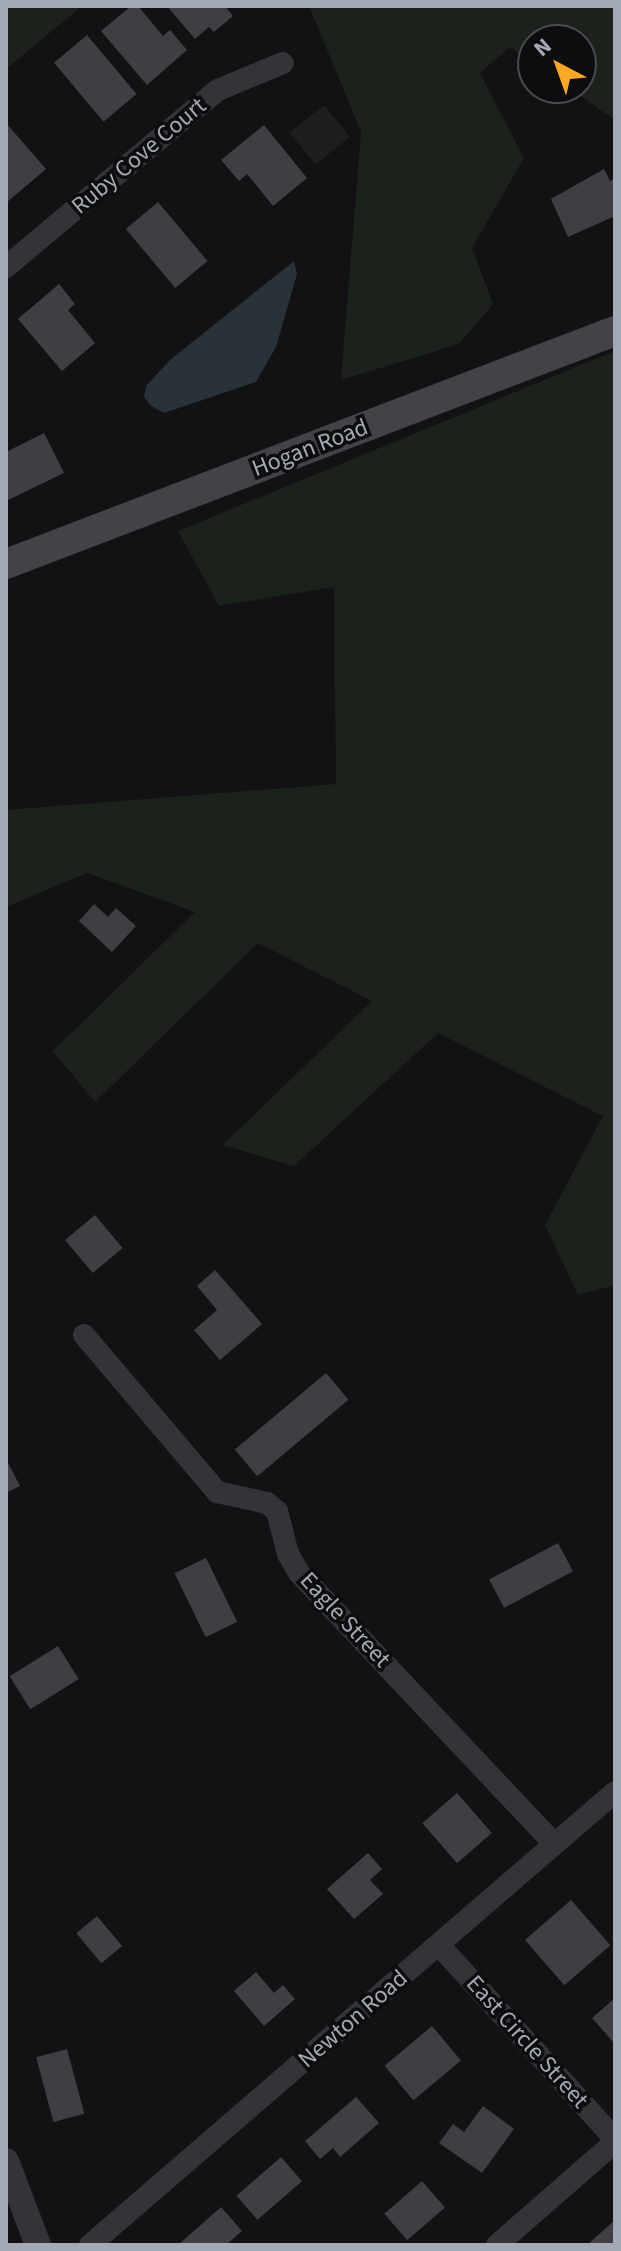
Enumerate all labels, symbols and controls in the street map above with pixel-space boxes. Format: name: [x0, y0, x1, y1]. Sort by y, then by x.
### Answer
north arrow: [517, 24, 597, 104]
text: N: [527, 31, 559, 64]
street label: Ruby Cove Court: [66, 91, 212, 221]
street label: Hogan Road: [248, 413, 372, 483]
street label: Eagle Street: [294, 1566, 396, 1674]
street label: Newton Road: [293, 1964, 413, 2074]
street label: East Circle Street: [460, 1970, 594, 2114]

